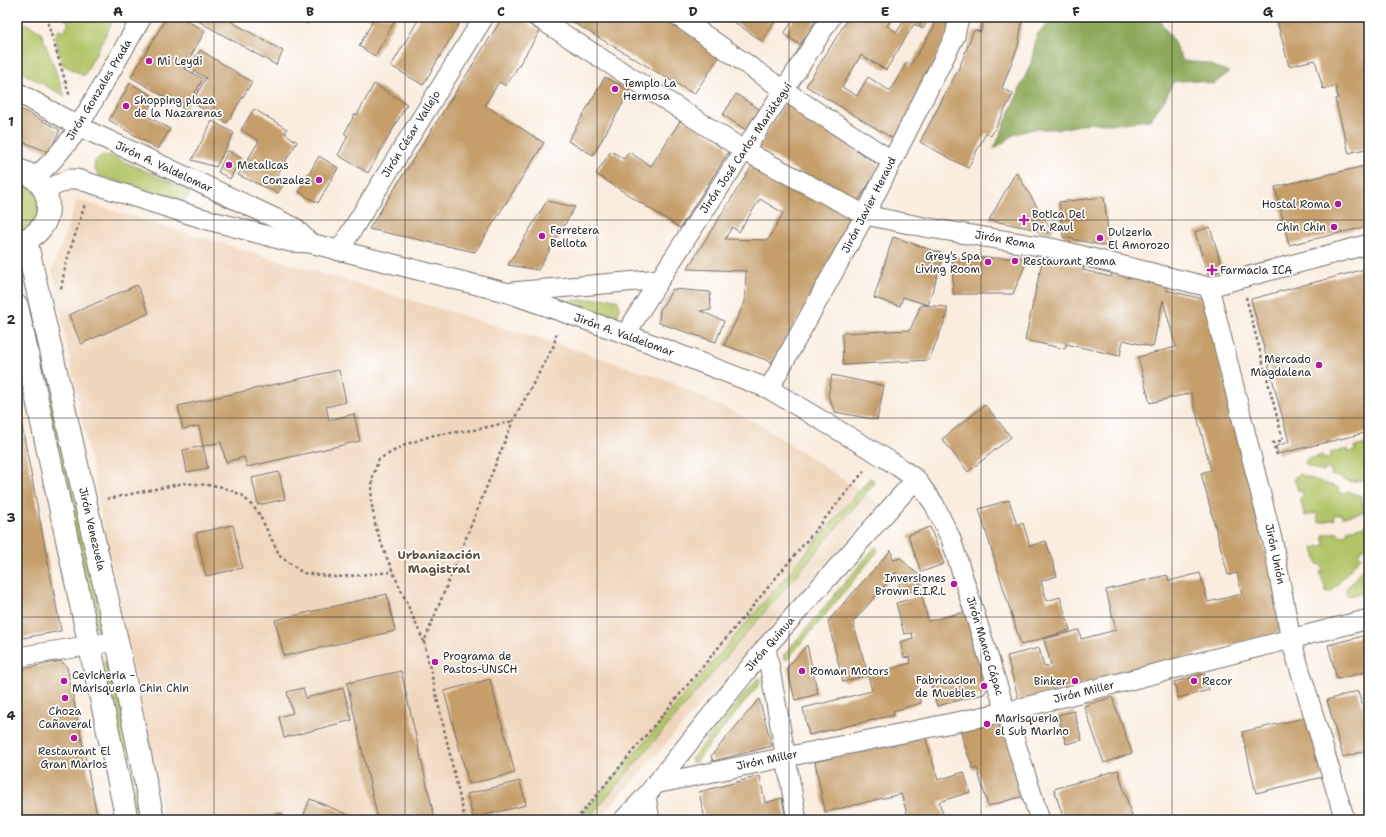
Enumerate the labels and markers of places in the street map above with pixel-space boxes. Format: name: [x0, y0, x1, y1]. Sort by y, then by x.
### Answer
place label: Mi Leydi: [157, 54, 203, 69]
marker: Mi Leydi: [144, 56, 154, 66]
place label: Templo La Hermosa: [623, 76, 677, 104]
marker: Templo La Hermosa: [610, 84, 620, 94]
place label: Shopping plaza de la Nazarenas: [134, 93, 222, 121]
marker: Shopping plaza de la Nazarenas: [121, 101, 131, 111]
place label: Metalicas: [237, 158, 289, 173]
marker: Metalicas: [224, 160, 234, 170]
place label: Conzalez: [262, 173, 311, 188]
marker: Conzalez: [314, 175, 324, 185]
place label: Hostal Roma: [1262, 197, 1330, 212]
marker: Hostal Roma: [1333, 199, 1343, 209]
place label: Botica Del Dr. Raul: [1032, 207, 1086, 235]
marker: Botica Del Dr. Raul: [1019, 215, 1029, 225]
place label: Chin Chin: [1276, 220, 1326, 235]
marker: Chin Chin: [1329, 222, 1339, 232]
place label: Ferretera Bellota: [550, 223, 599, 251]
place label: Dulzeria El Amorozo: [1108, 225, 1170, 253]
marker: Ferretera Bellota: [537, 231, 547, 241]
marker: Dulzeria El Amorozo: [1095, 233, 1105, 243]
place label: Grey's Spa Living Room: [915, 249, 981, 277]
place label: Restaurant Roma: [1023, 254, 1116, 269]
marker: Restaurant Roma: [1010, 256, 1020, 266]
marker: Grey's Spa Living Room: [983, 257, 993, 267]
place label: Farmacia ICA: [1220, 263, 1292, 278]
marker: Farmacia ICA: [1207, 265, 1217, 275]
place label: Mercado Magdalena: [1250, 352, 1311, 380]
marker: Mercado Magdalena: [1314, 360, 1324, 370]
place label: Inversiones Brown E.I.R.L: [875, 571, 946, 599]
marker: Inversiones Brown E.I.R.L: [949, 579, 959, 589]
place label: Programa de Pastos-UNSCH: [443, 649, 518, 677]
marker: Programa de Pastos-UNSCH: [430, 657, 440, 667]
place label: Roman Motors: [810, 664, 889, 679]
marker: Roman Motors: [797, 666, 807, 676]
place label: Cevicheria - Marisqueria Chin Chin: [72, 668, 189, 696]
place label: Fabricacion de Muebles: [915, 673, 976, 701]
place label: Binker: [1034, 674, 1067, 689]
place label: Recor: [1202, 674, 1233, 689]
marker: Cevicheria - Marisqueria Chin Chin: [59, 676, 69, 686]
marker: Binker: [1070, 676, 1080, 686]
marker: Recor: [1189, 676, 1199, 686]
marker: Fabricacion de Muebles: [979, 681, 989, 691]
marker: Choza Cañaveral: [60, 693, 70, 703]
place label: Choza Cañaveral: [39, 704, 92, 732]
place label: Marisqueria el Sub Marino: [995, 711, 1069, 739]
marker: Marisqueria el Sub Marino: [982, 719, 992, 729]
marker: Restaurant El Gran Marios: [69, 733, 79, 743]
place label: Restaurant El Gran Marios: [38, 744, 111, 772]

